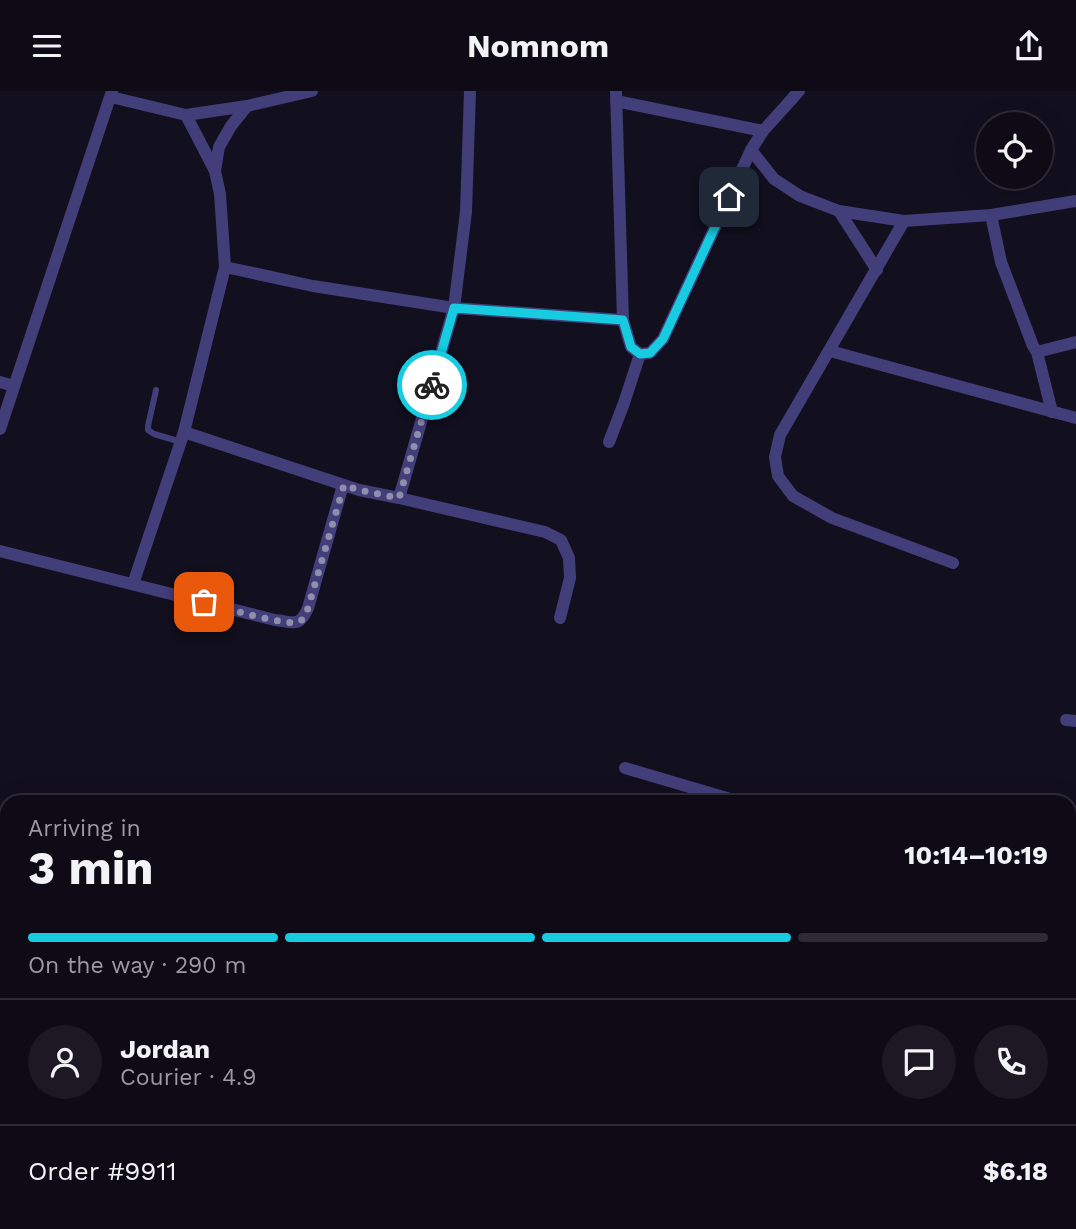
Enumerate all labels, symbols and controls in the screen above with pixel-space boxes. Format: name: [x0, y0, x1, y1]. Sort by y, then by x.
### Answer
icon: menu: [28, 27, 66, 65]
text: Nomnom: [467, 27, 609, 65]
icon: share: [1010, 27, 1048, 65]
map controls: [976, 112, 1053, 189]
button: locate: [976, 112, 1053, 189]
pin: [699, 167, 759, 227]
icon: home: [710, 178, 748, 216]
courier: [397, 350, 467, 420]
icon: bike: [413, 366, 451, 404]
pin: [174, 572, 234, 632]
icon: bag: [185, 583, 223, 621]
text: Arriving in: [28, 815, 141, 842]
text: 10:14–10:19: [904, 840, 1048, 870]
text: 3 min: [28, 841, 154, 895]
text: On the way · 290 m: [28, 952, 246, 979]
button: person: [28, 1025, 102, 1099]
button: chat: [882, 1025, 956, 1099]
button: phone: [974, 1025, 1048, 1099]
text: Jordan: [120, 1034, 210, 1064]
text: Courier · 4.9: [120, 1064, 256, 1091]
text: Order #9911: [28, 1156, 177, 1186]
text: $6.18: [983, 1156, 1048, 1186]

